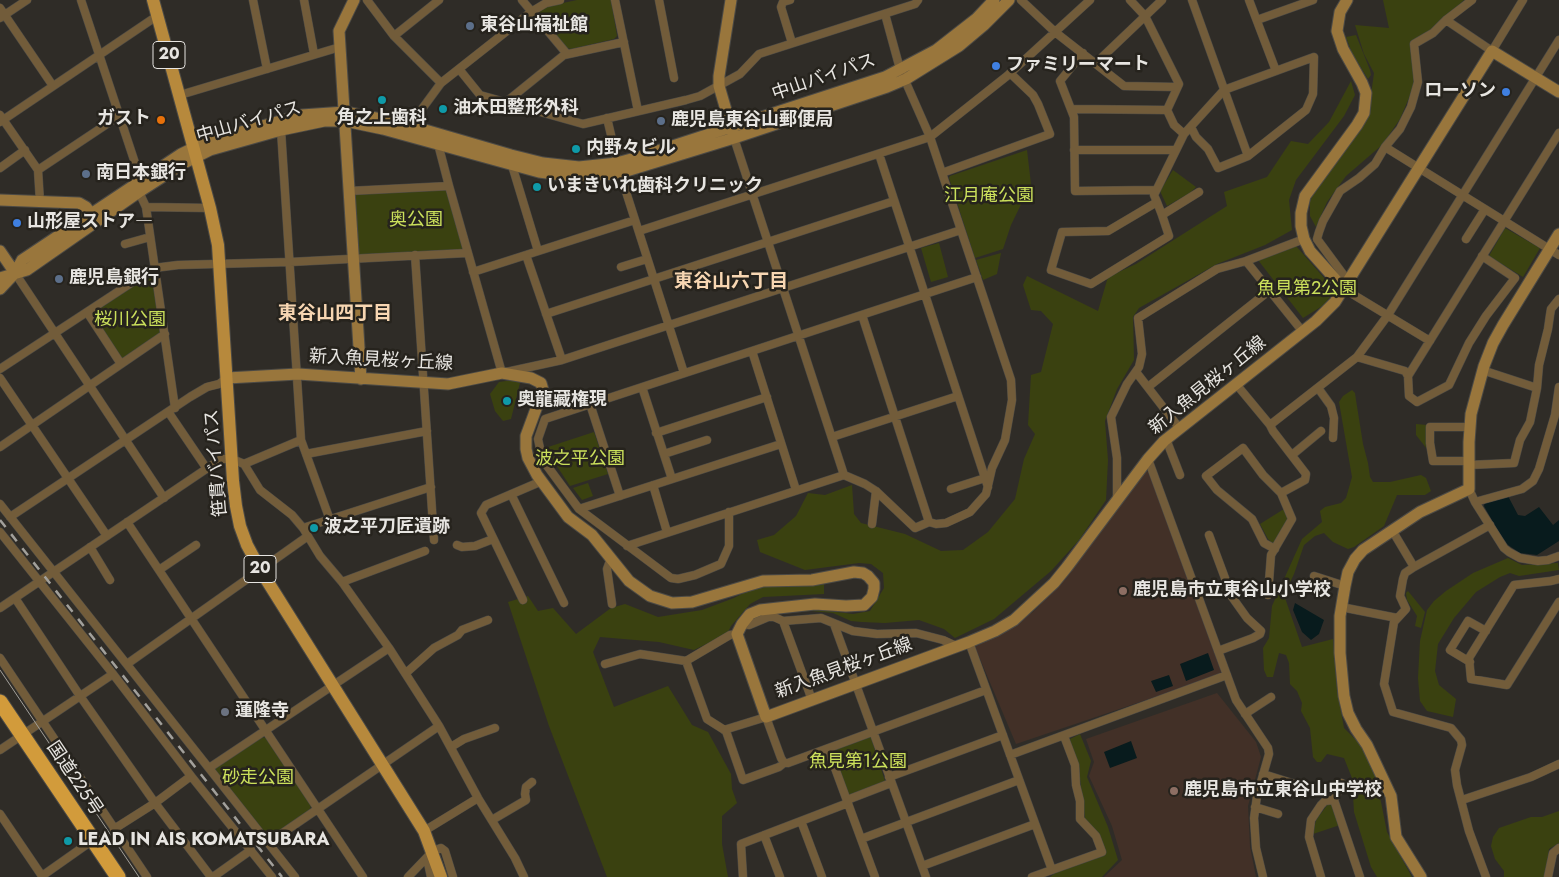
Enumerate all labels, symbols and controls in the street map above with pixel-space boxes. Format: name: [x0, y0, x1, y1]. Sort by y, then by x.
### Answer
place label: 東谷山福祉館: [480, 15, 588, 37]
marker: 東谷山福祉館: [464, 20, 476, 32]
road number: 20: [153, 42, 185, 68]
street label: 中山バイパス: [769, 50, 879, 106]
place label: ファミリーマート: [1006, 55, 1150, 77]
marker: ファミリーマート: [990, 60, 1002, 72]
place label: ローソン: [1424, 81, 1496, 103]
marker: ローソン: [1500, 86, 1512, 98]
marker: 角之上歯科: [376, 94, 388, 106]
street label: 中山バイパス: [194, 98, 304, 148]
place label: 油木田整形外科: [453, 98, 579, 120]
marker: 油木田整形外科: [437, 103, 449, 115]
place label: 角之上歯科: [337, 108, 427, 130]
place label: ガスト: [97, 109, 151, 131]
place label: 鹿児島東谷山郵便局: [671, 110, 833, 132]
marker: ガスト: [155, 114, 167, 126]
marker: 鹿児島東谷山郵便局: [655, 115, 667, 127]
place label: 内野々ビル: [586, 138, 676, 160]
marker: 内野々ビル: [570, 143, 582, 155]
place label: 南日本銀行: [96, 163, 186, 185]
marker: 南日本銀行: [80, 168, 92, 180]
place label: いまきいれ歯科クリニック: [547, 176, 763, 198]
marker: いまきいれ歯科クリニック: [531, 181, 543, 193]
park label: 江月庵公園: [944, 186, 1034, 208]
park label: 奥公園: [389, 210, 443, 232]
place label: 山形屋ストア―: [27, 212, 153, 234]
marker: 山形屋ストア―: [11, 217, 23, 229]
place label: 鹿児島銀行: [69, 268, 159, 290]
district label: 東谷山六丁目: [674, 271, 788, 293]
marker: 鹿児島銀行: [53, 273, 65, 285]
park label: 魚見第2公園: [1257, 279, 1357, 301]
district label: 東谷山四丁目: [278, 303, 392, 325]
park label: 桜川公園: [94, 310, 166, 332]
street label: 新入魚見桜ヶ丘線: [1145, 332, 1271, 440]
street label: 新入魚見桜ヶ丘線: [309, 346, 453, 376]
place label: 奥龍藏権現: [517, 390, 607, 412]
marker: 奥龍藏権現: [501, 395, 513, 407]
street label: 笹貫バイパス: [202, 408, 232, 518]
park label: 波之平公園: [535, 449, 625, 471]
place label: 波之平刀匠遺跡: [324, 517, 450, 539]
marker: 波之平刀匠遺跡: [308, 522, 320, 534]
road number: 20: [244, 556, 276, 582]
place label: 鹿児島市立東谷山小学校: [1133, 580, 1331, 602]
marker: 鹿児島市立東谷山小学校: [1117, 585, 1129, 597]
street label: 新入魚見桜ヶ丘線: [773, 634, 915, 704]
place label: 蓮隆寺: [235, 701, 289, 723]
marker: 蓮隆寺: [219, 706, 231, 718]
street label: 国道225号: [41, 738, 107, 820]
park label: 魚見第1公園: [809, 752, 907, 774]
park label: 砂走公園: [222, 768, 294, 790]
place label: 鹿児島市立東谷山中学校: [1184, 780, 1382, 802]
marker: 鹿児島市立東谷山中学校: [1168, 785, 1180, 797]
place label: LEAD IN AIS KOMATSUBARA: [78, 830, 329, 852]
marker: LEAD IN AIS KOMATSUBARA: [62, 835, 74, 847]

